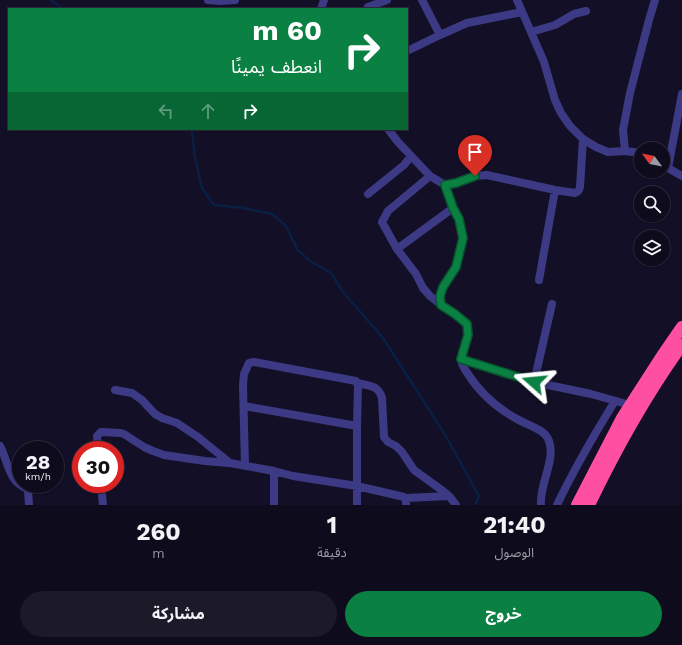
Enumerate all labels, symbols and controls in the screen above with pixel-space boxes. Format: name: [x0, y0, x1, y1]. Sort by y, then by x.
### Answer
text: 60 m: [252, 14, 322, 47]
icon: right: [336, 24, 388, 76]
text: انعطف يمينًا: [231, 56, 322, 77]
icon: left: [155, 100, 177, 122]
icon: ahead: [197, 100, 219, 122]
icon: right: [239, 100, 261, 122]
pin: [458, 135, 492, 176]
icon: arrive: [464, 141, 486, 163]
north arrow: [634, 142, 670, 178]
map controls: [634, 142, 670, 266]
button: search: [634, 186, 670, 222]
button: layers: [634, 230, 670, 266]
position arrow: [513, 361, 555, 403]
speed limit sign: 30: [72, 441, 124, 493]
text: 28: [26, 450, 50, 474]
text: km/h: [25, 471, 51, 482]
text: 1: [327, 511, 337, 539]
text: 21:40: [483, 511, 546, 539]
text: 260: [136, 518, 181, 546]
text: دقيقة: [317, 545, 347, 560]
text: الوصول: [495, 545, 534, 560]
text: m: [152, 546, 165, 561]
button: مشاركة: [20, 591, 337, 637]
button: خروج: [345, 591, 662, 637]

